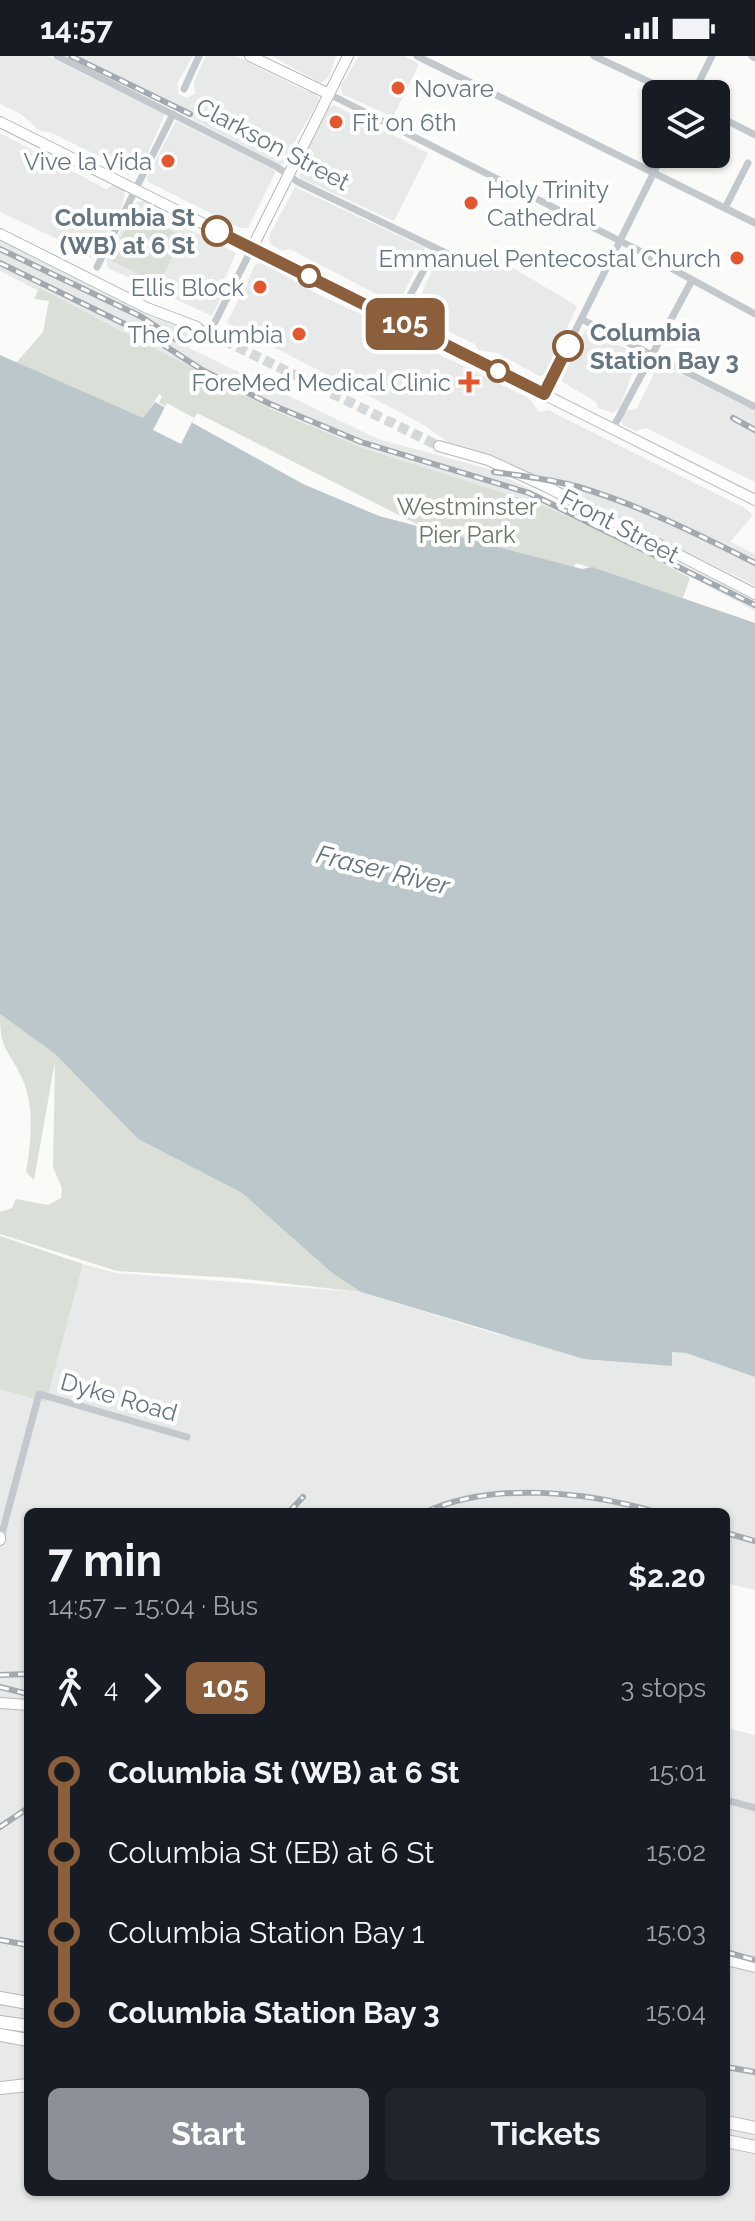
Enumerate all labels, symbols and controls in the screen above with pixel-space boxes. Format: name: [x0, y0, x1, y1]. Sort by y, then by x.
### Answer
text: 14:57: [40, 11, 113, 46]
place label: Novare: [414, 74, 494, 103]
marker: Novare: [389, 79, 407, 97]
map controls: [642, 80, 730, 168]
button: layers: [642, 80, 730, 168]
street label: Clarkson Street: [191, 91, 355, 197]
place label: Fit on 6th: [352, 108, 456, 137]
marker: Fit on 6th: [327, 113, 345, 131]
place label: Vive la Vida: [23, 147, 152, 176]
marker: Vive la Vida: [159, 152, 177, 170]
place label: Holy Trinity Cathedral: [487, 175, 609, 232]
marker: Holy Trinity Cathedral: [462, 194, 480, 212]
place label: Columbia St (WB) at 6 St: [55, 203, 195, 260]
marker: Columbia St (WB) at 6 St: [202, 216, 232, 246]
place label: Emmanuel Pentecostal Church: [379, 244, 721, 273]
marker: Emmanuel Pentecostal Church: [728, 249, 746, 267]
unlabelled marker: [298, 265, 320, 287]
place label: Ellis Block: [131, 273, 244, 302]
marker: Ellis Block: [251, 278, 269, 296]
line badge: 105: [359, 298, 451, 350]
text: 105: [382, 307, 428, 340]
place label: Columbia Station Bay 3: [590, 318, 739, 375]
place label: The Columbia: [127, 320, 283, 349]
marker: The Columbia: [290, 325, 308, 343]
marker: Columbia Station Bay 3: [553, 331, 583, 361]
unlabelled marker: [487, 360, 509, 382]
place label: ForeMed Medical Clinic: [191, 368, 451, 397]
marker: ForeMed Medical Clinic: [458, 371, 480, 393]
street label: Front Street: [556, 483, 684, 569]
park label: Westminster Pier Park: [397, 492, 538, 549]
water label: Fraser River: [313, 839, 454, 901]
street label: Dyke Road: [57, 1367, 181, 1427]
text: 7 min: [48, 1535, 162, 1586]
text: $2.20: [628, 1559, 706, 1594]
text: 14:57 – 15:04 · Bus: [48, 1591, 258, 1621]
icon: walk: [48, 1666, 92, 1710]
icon: forward: [130, 1666, 174, 1710]
text: 105: [202, 1671, 249, 1704]
text: 4: [104, 1673, 118, 1703]
text: 3 stops: [620, 1673, 706, 1703]
text: Columbia St (WB) at 6 St: [108, 1755, 459, 1790]
text: 15:01: [649, 1757, 706, 1787]
text: Columbia St (EB) at 6 St: [108, 1835, 434, 1870]
text: 15:02: [646, 1837, 706, 1867]
text: Columbia Station Bay 1: [108, 1915, 425, 1950]
text: 15:03: [646, 1917, 706, 1947]
text: Columbia Station Bay 3: [108, 1995, 440, 2030]
text: 15:04: [646, 1997, 706, 2027]
button: Start: [48, 2088, 369, 2180]
button: Tickets: [385, 2088, 706, 2180]

